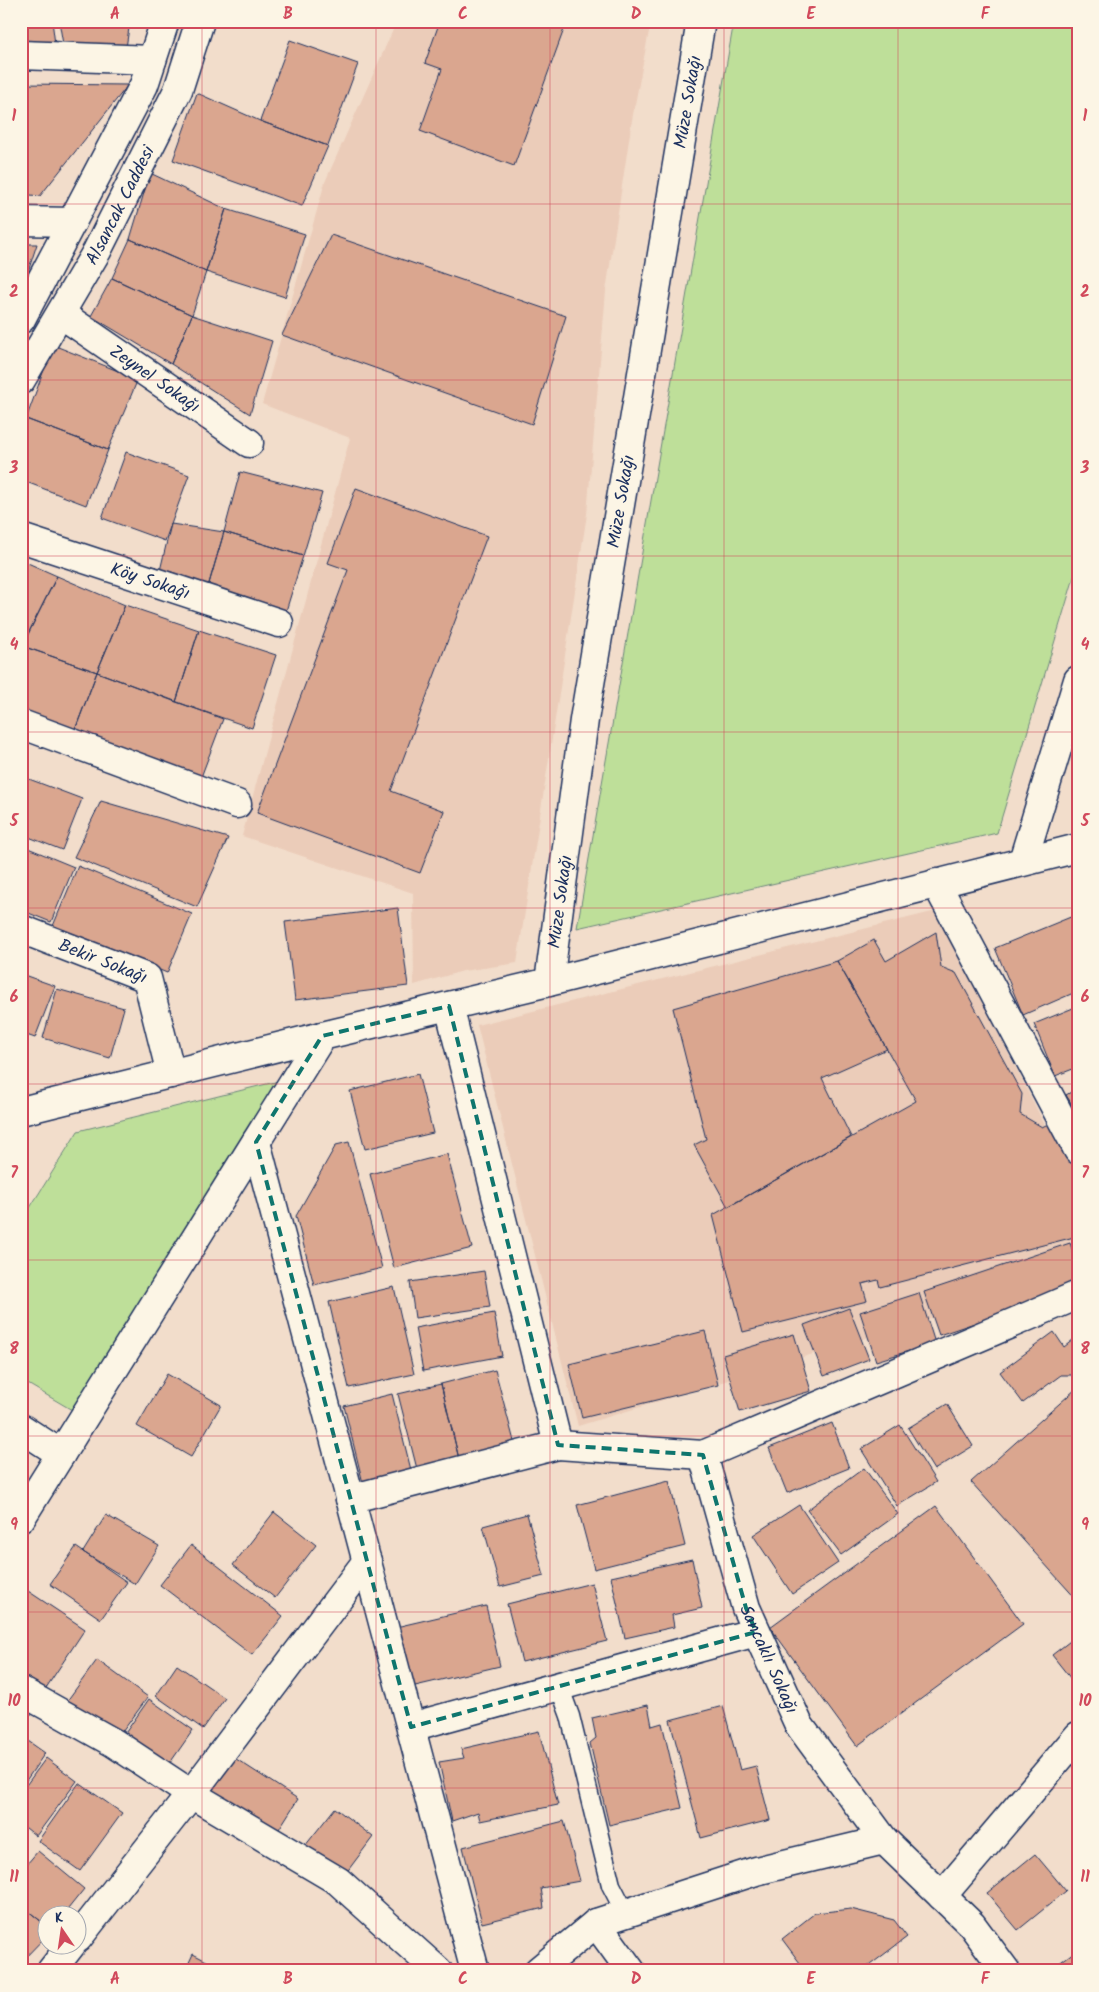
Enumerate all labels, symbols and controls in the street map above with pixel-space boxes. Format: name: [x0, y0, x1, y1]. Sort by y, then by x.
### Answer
text: A: [110, 2, 120, 27]
text: B: [283, 2, 293, 27]
text: C: [458, 2, 468, 27]
text: D: [631, 2, 642, 27]
text: E: [807, 2, 817, 27]
text: F: [981, 2, 991, 27]
street label: Müze Sokağı: [667, 53, 711, 151]
text: 1: [12, 104, 17, 129]
text: 1: [1083, 104, 1088, 129]
street label: Alsancak Caddesi: [79, 140, 164, 271]
text: 2: [9, 280, 19, 305]
text: 2: [1080, 280, 1090, 305]
street label: Zeynel Sokağı: [103, 338, 206, 421]
street label: Müze Sokağı: [600, 453, 644, 550]
text: 3: [9, 456, 19, 481]
text: 3: [1080, 456, 1090, 481]
street label: Köy Sokağı: [106, 555, 193, 609]
text: 4: [10, 633, 19, 658]
text: 4: [1081, 633, 1090, 658]
text: 5: [9, 809, 20, 834]
text: 5: [1080, 809, 1091, 834]
street label: Müze Sokağı: [541, 853, 582, 950]
street label: Bekir Sokağı: [54, 932, 151, 993]
text: 6: [10, 985, 19, 1010]
text: 6: [1081, 985, 1090, 1010]
text: 7: [10, 1161, 18, 1186]
text: 7: [1081, 1161, 1089, 1186]
text: 8: [9, 1337, 19, 1362]
text: 8: [1080, 1337, 1090, 1362]
text: 9: [10, 1513, 18, 1538]
text: 9: [1081, 1513, 1089, 1538]
street label: Sancaklı Sokağı: [730, 1601, 805, 1719]
text: 10: [7, 1689, 21, 1714]
text: 10: [1078, 1689, 1092, 1714]
text: 11: [9, 1865, 19, 1890]
text: 11: [1080, 1865, 1090, 1890]
north arrow: [38, 1904, 88, 1954]
text: K: [53, 1907, 66, 1930]
text: A: [110, 1967, 120, 1992]
text: B: [283, 1967, 293, 1992]
text: C: [458, 1967, 468, 1992]
text: D: [631, 1967, 642, 1992]
text: E: [807, 1967, 817, 1992]
text: F: [981, 1967, 991, 1992]

